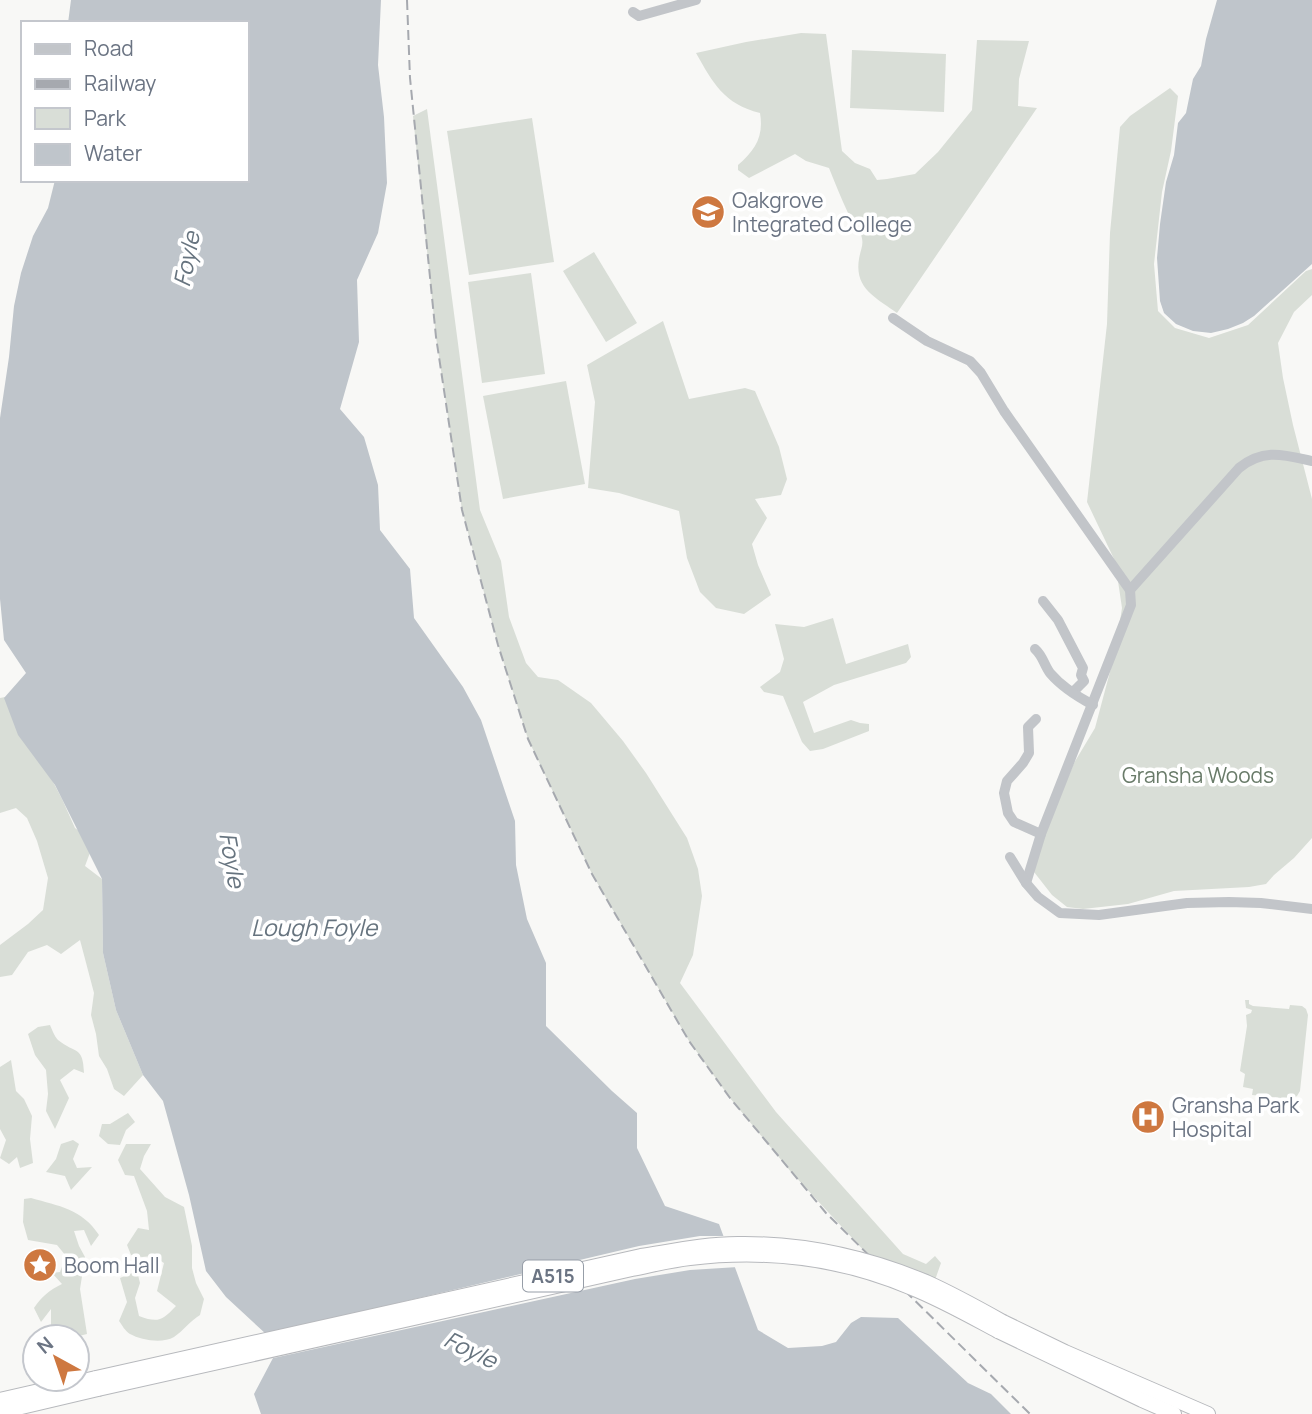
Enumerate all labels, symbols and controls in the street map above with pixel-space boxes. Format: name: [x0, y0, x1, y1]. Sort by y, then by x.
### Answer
legend: [21, 21, 248, 182]
text: Road: [84, 34, 134, 62]
text: Railway: [84, 69, 156, 97]
text: Park: [84, 104, 126, 132]
text: Water: [84, 139, 143, 167]
place label: Oakgrove Integrated College: [732, 186, 912, 238]
school or university icon: Oakgrove Integrated College: [689, 193, 727, 231]
water label: Foyle: [165, 227, 207, 289]
park label: Gransha Woods: [1122, 761, 1274, 789]
water label: Foyle: [212, 830, 254, 892]
water label: Lough Foyle: [251, 911, 379, 943]
place label: Gransha Park Hospital: [1172, 1091, 1300, 1143]
hospital icon: Gransha Park Hospital: [1129, 1098, 1167, 1136]
place icon: Boom Hall: [21, 1246, 59, 1284]
place label: Boom Hall: [64, 1251, 160, 1279]
road number: A515: [523, 1260, 583, 1292]
water label: Foyle: [439, 1322, 504, 1376]
north arrow: [21, 1323, 91, 1393]
text: N: [31, 1331, 59, 1359]

